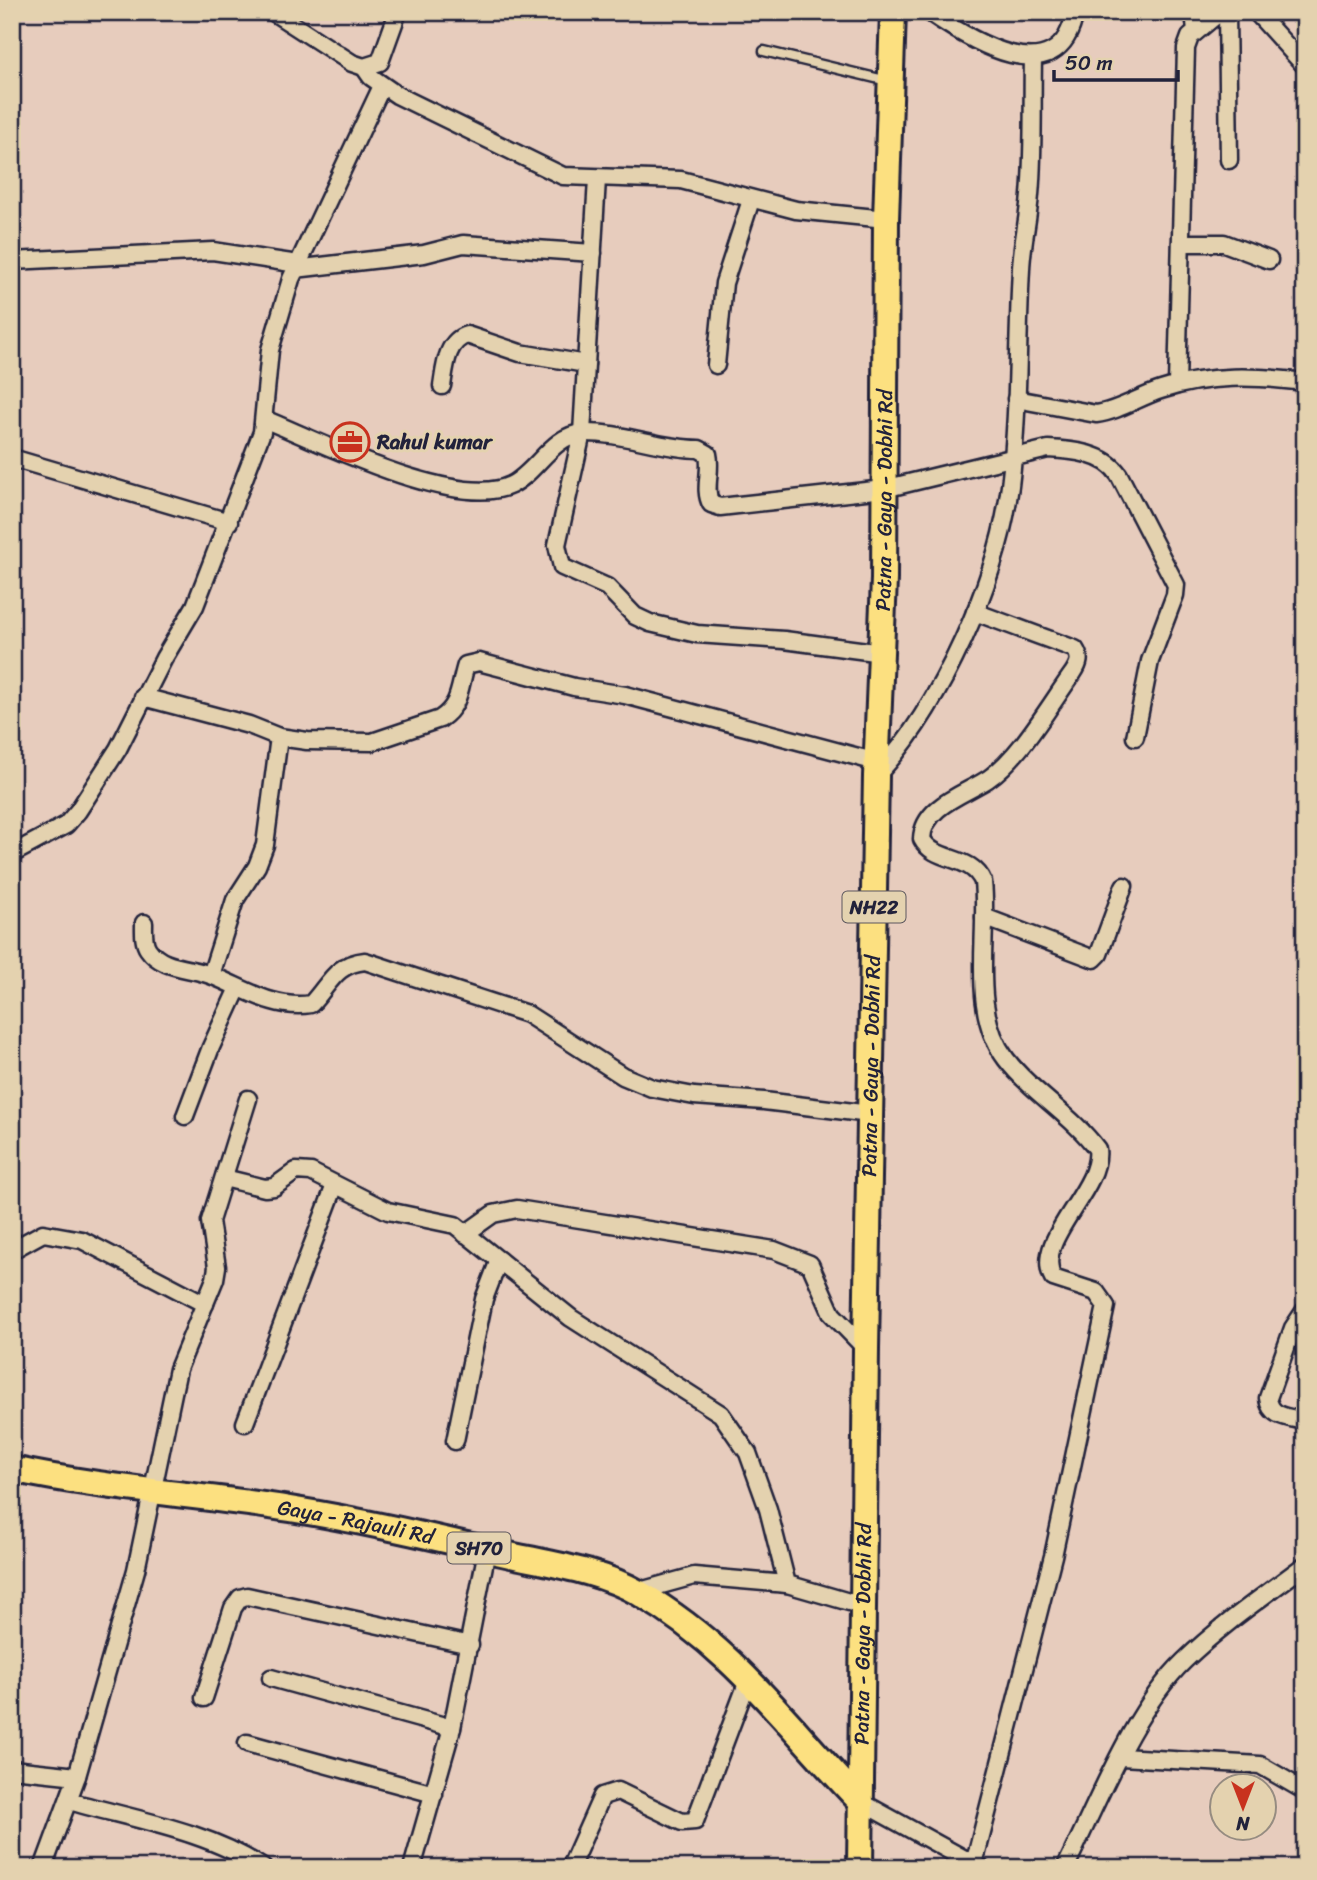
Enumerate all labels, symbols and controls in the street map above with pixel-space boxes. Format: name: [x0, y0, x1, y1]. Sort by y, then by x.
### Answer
scale bar: [1054, 38, 1179, 82]
text: 50 m: [1065, 44, 1113, 82]
street label: Patna - Gaya - Dobhi Rd: [864, 387, 904, 612]
office icon: Rahul kumar: [329, 421, 371, 463]
place label: Rahul kumar: [376, 423, 494, 461]
road number: NH22: [842, 892, 906, 923]
street label: Patna - Gaya - Dobhi Rd: [850, 953, 892, 1177]
street label: Gaya - Rajauli Rd: [275, 1488, 440, 1556]
street label: Patna - Gaya - Dobhi Rd: [842, 1521, 883, 1745]
road number: SH70: [448, 1532, 510, 1564]
north arrow: [1208, 1772, 1278, 1842]
text: N: [1236, 1807, 1251, 1840]

